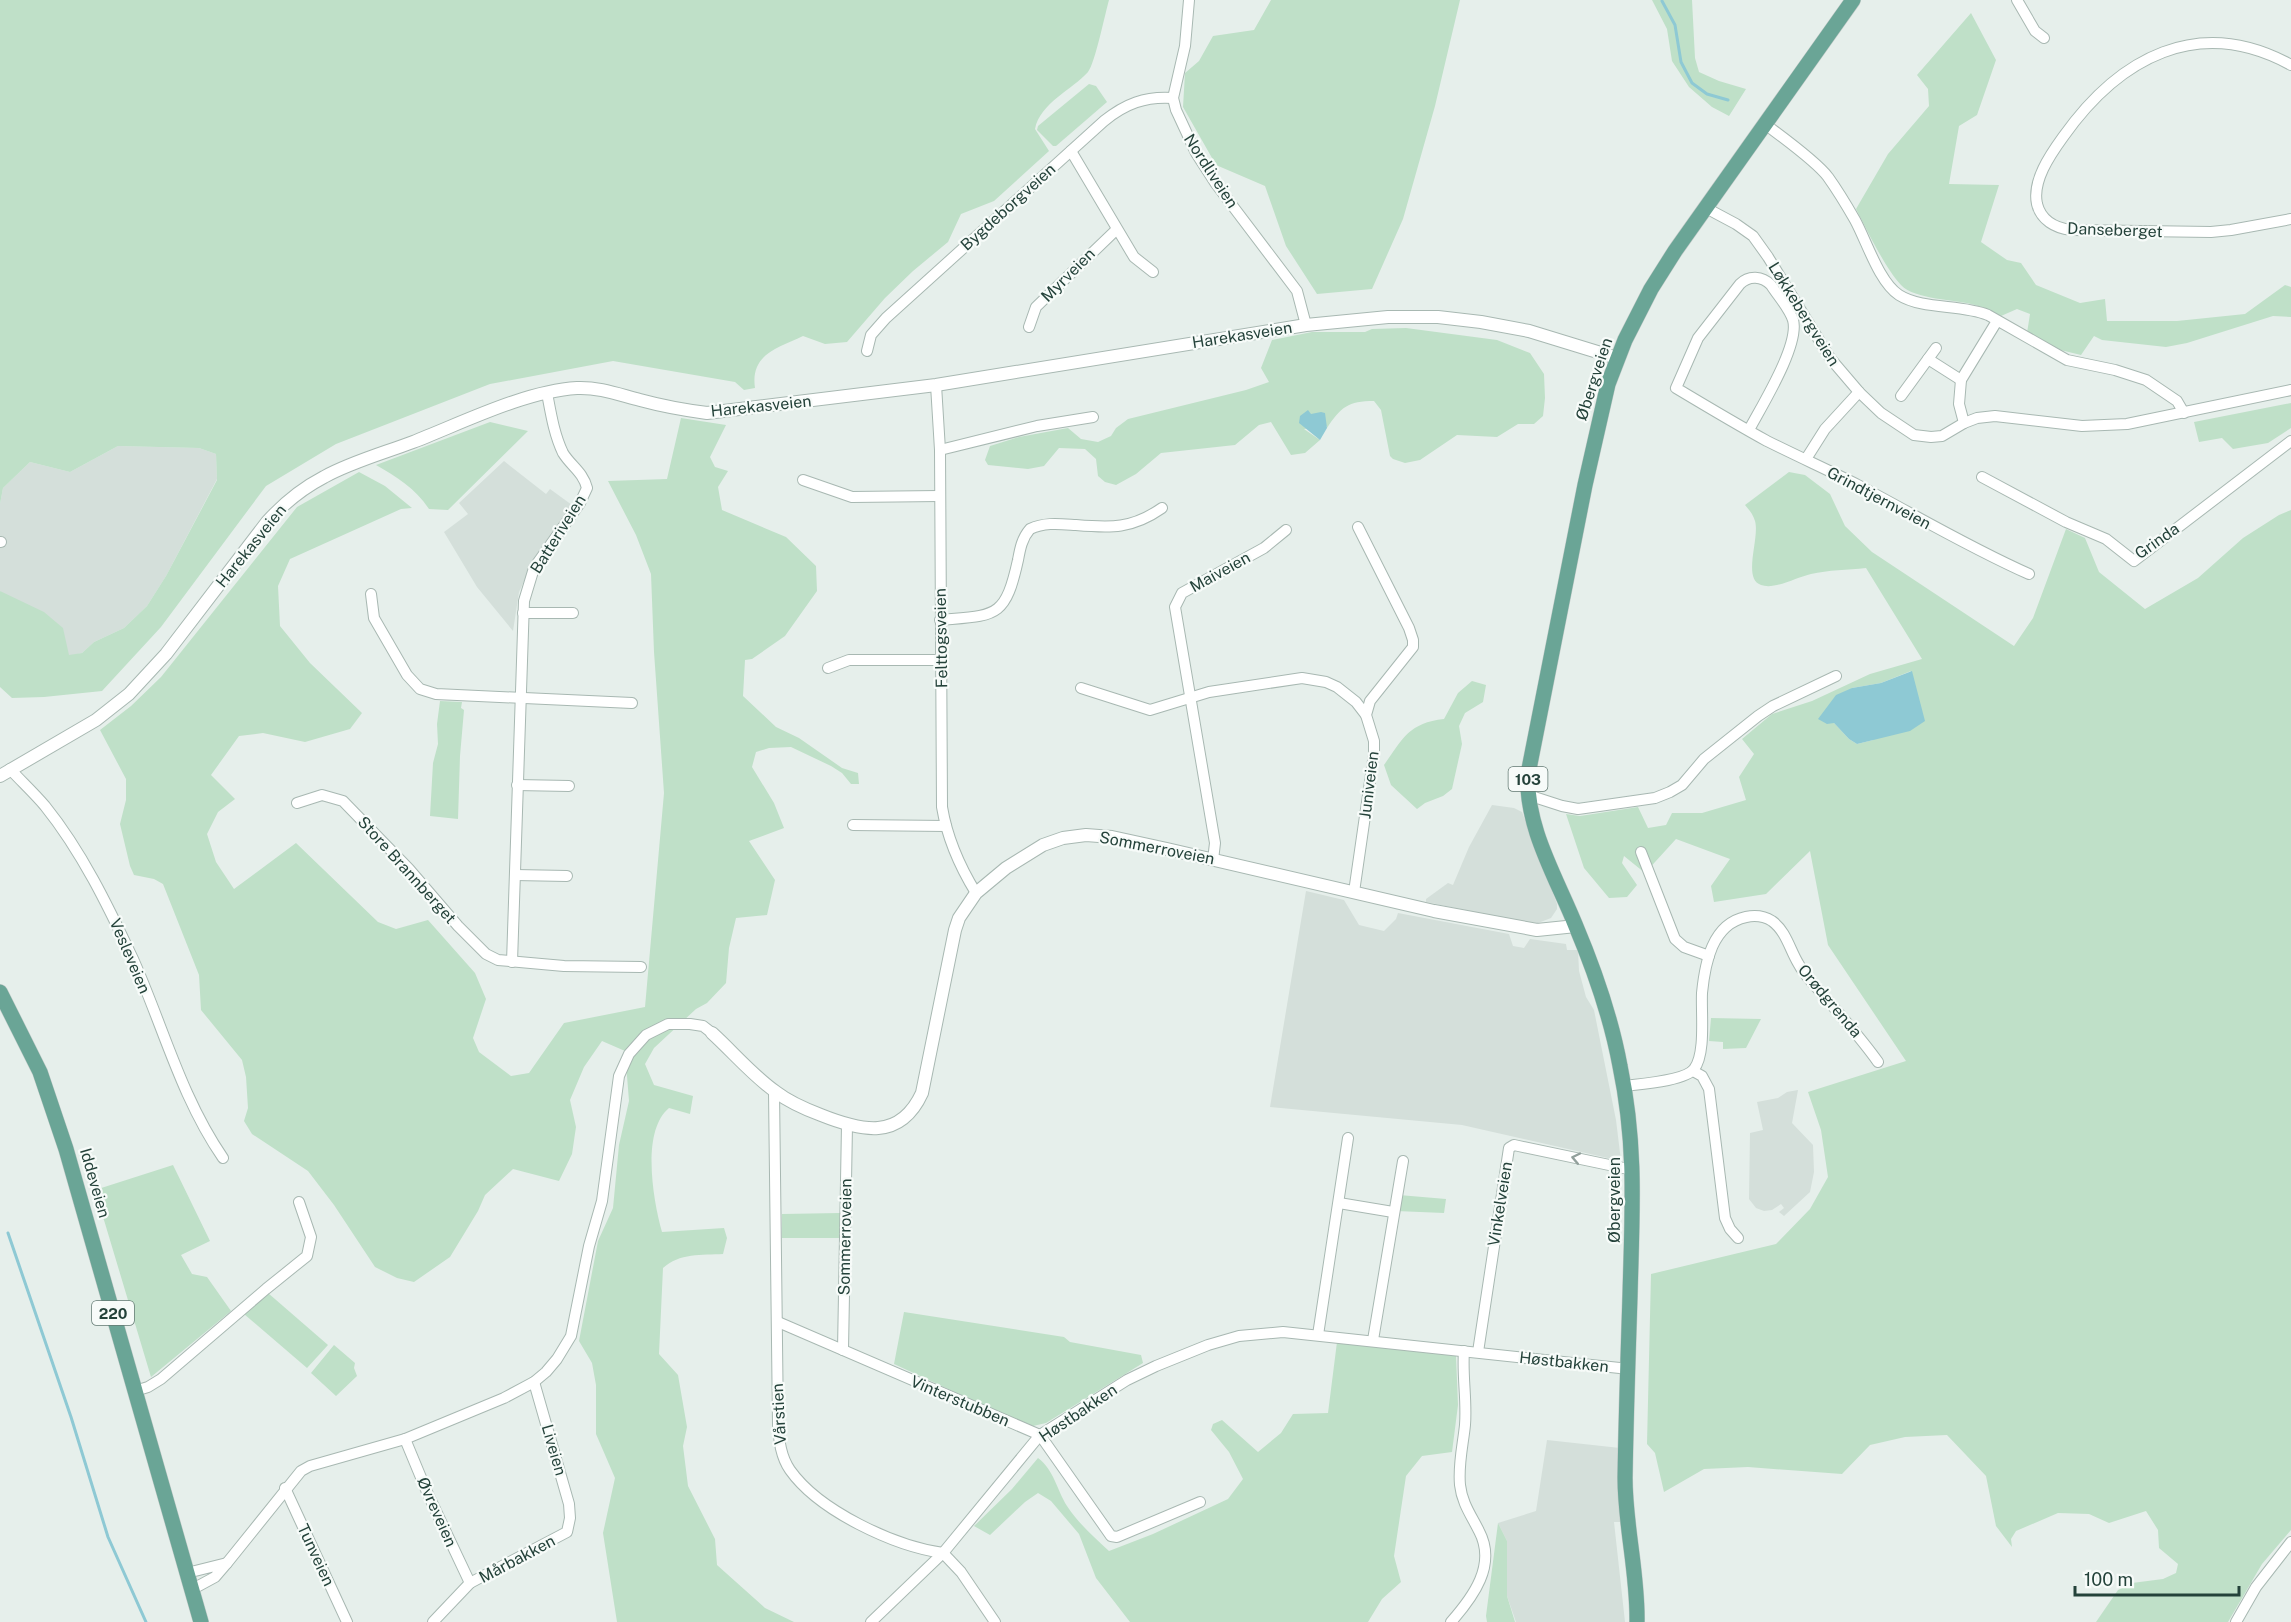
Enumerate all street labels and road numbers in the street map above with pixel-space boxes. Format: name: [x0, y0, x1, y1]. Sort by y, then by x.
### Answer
street label: Nordliveien: [1180, 130, 1242, 212]
street label: Bygdeborgveien: [957, 159, 1059, 255]
street label: Danseberget: [2067, 219, 2163, 241]
street label: Myrveien: [1037, 244, 1099, 306]
street label: Løkkebergveien: [1764, 259, 1844, 369]
street label: Harekasveien: [1191, 318, 1293, 352]
street label: Øbergveien: [1572, 335, 1616, 423]
street label: Harekasveien: [710, 391, 812, 421]
street label: Grindtjernveien: [1824, 463, 1934, 533]
street label: Batteriveien: [526, 491, 590, 577]
street label: Harekasveien: [212, 501, 290, 591]
street label: Grinda: [2131, 519, 2183, 563]
street label: Maiveien: [1186, 548, 1254, 596]
street label: Felttogsveien: [931, 588, 951, 688]
street label: Juniveien: [1355, 750, 1383, 820]
road number: 103: [1508, 767, 1547, 791]
street label: Store Brannberget: [354, 812, 460, 928]
street label: Sommerroveien: [1098, 828, 1216, 868]
street label: Vesleveien: [106, 916, 154, 996]
street label: Orødgrenda: [1794, 961, 1866, 1041]
street label: Iddeveien: [76, 1146, 114, 1220]
street label: Øbergveien: [1605, 1157, 1624, 1243]
street label: Vinkelveien: [1484, 1160, 1516, 1248]
street label: Sommerroveien: [834, 1178, 856, 1296]
road number: 220: [92, 1301, 134, 1325]
street label: Høstbakken: [1518, 1348, 1610, 1376]
street label: Vinterstubben: [908, 1372, 1012, 1430]
street label: Høstbakken: [1035, 1380, 1121, 1446]
street label: Vårstien: [768, 1383, 790, 1445]
street label: Liveien: [538, 1422, 570, 1478]
street label: Øvreveien: [413, 1474, 461, 1550]
street label: Tunveien: [293, 1521, 339, 1589]
street label: Mårbakken: [476, 1531, 558, 1587]

